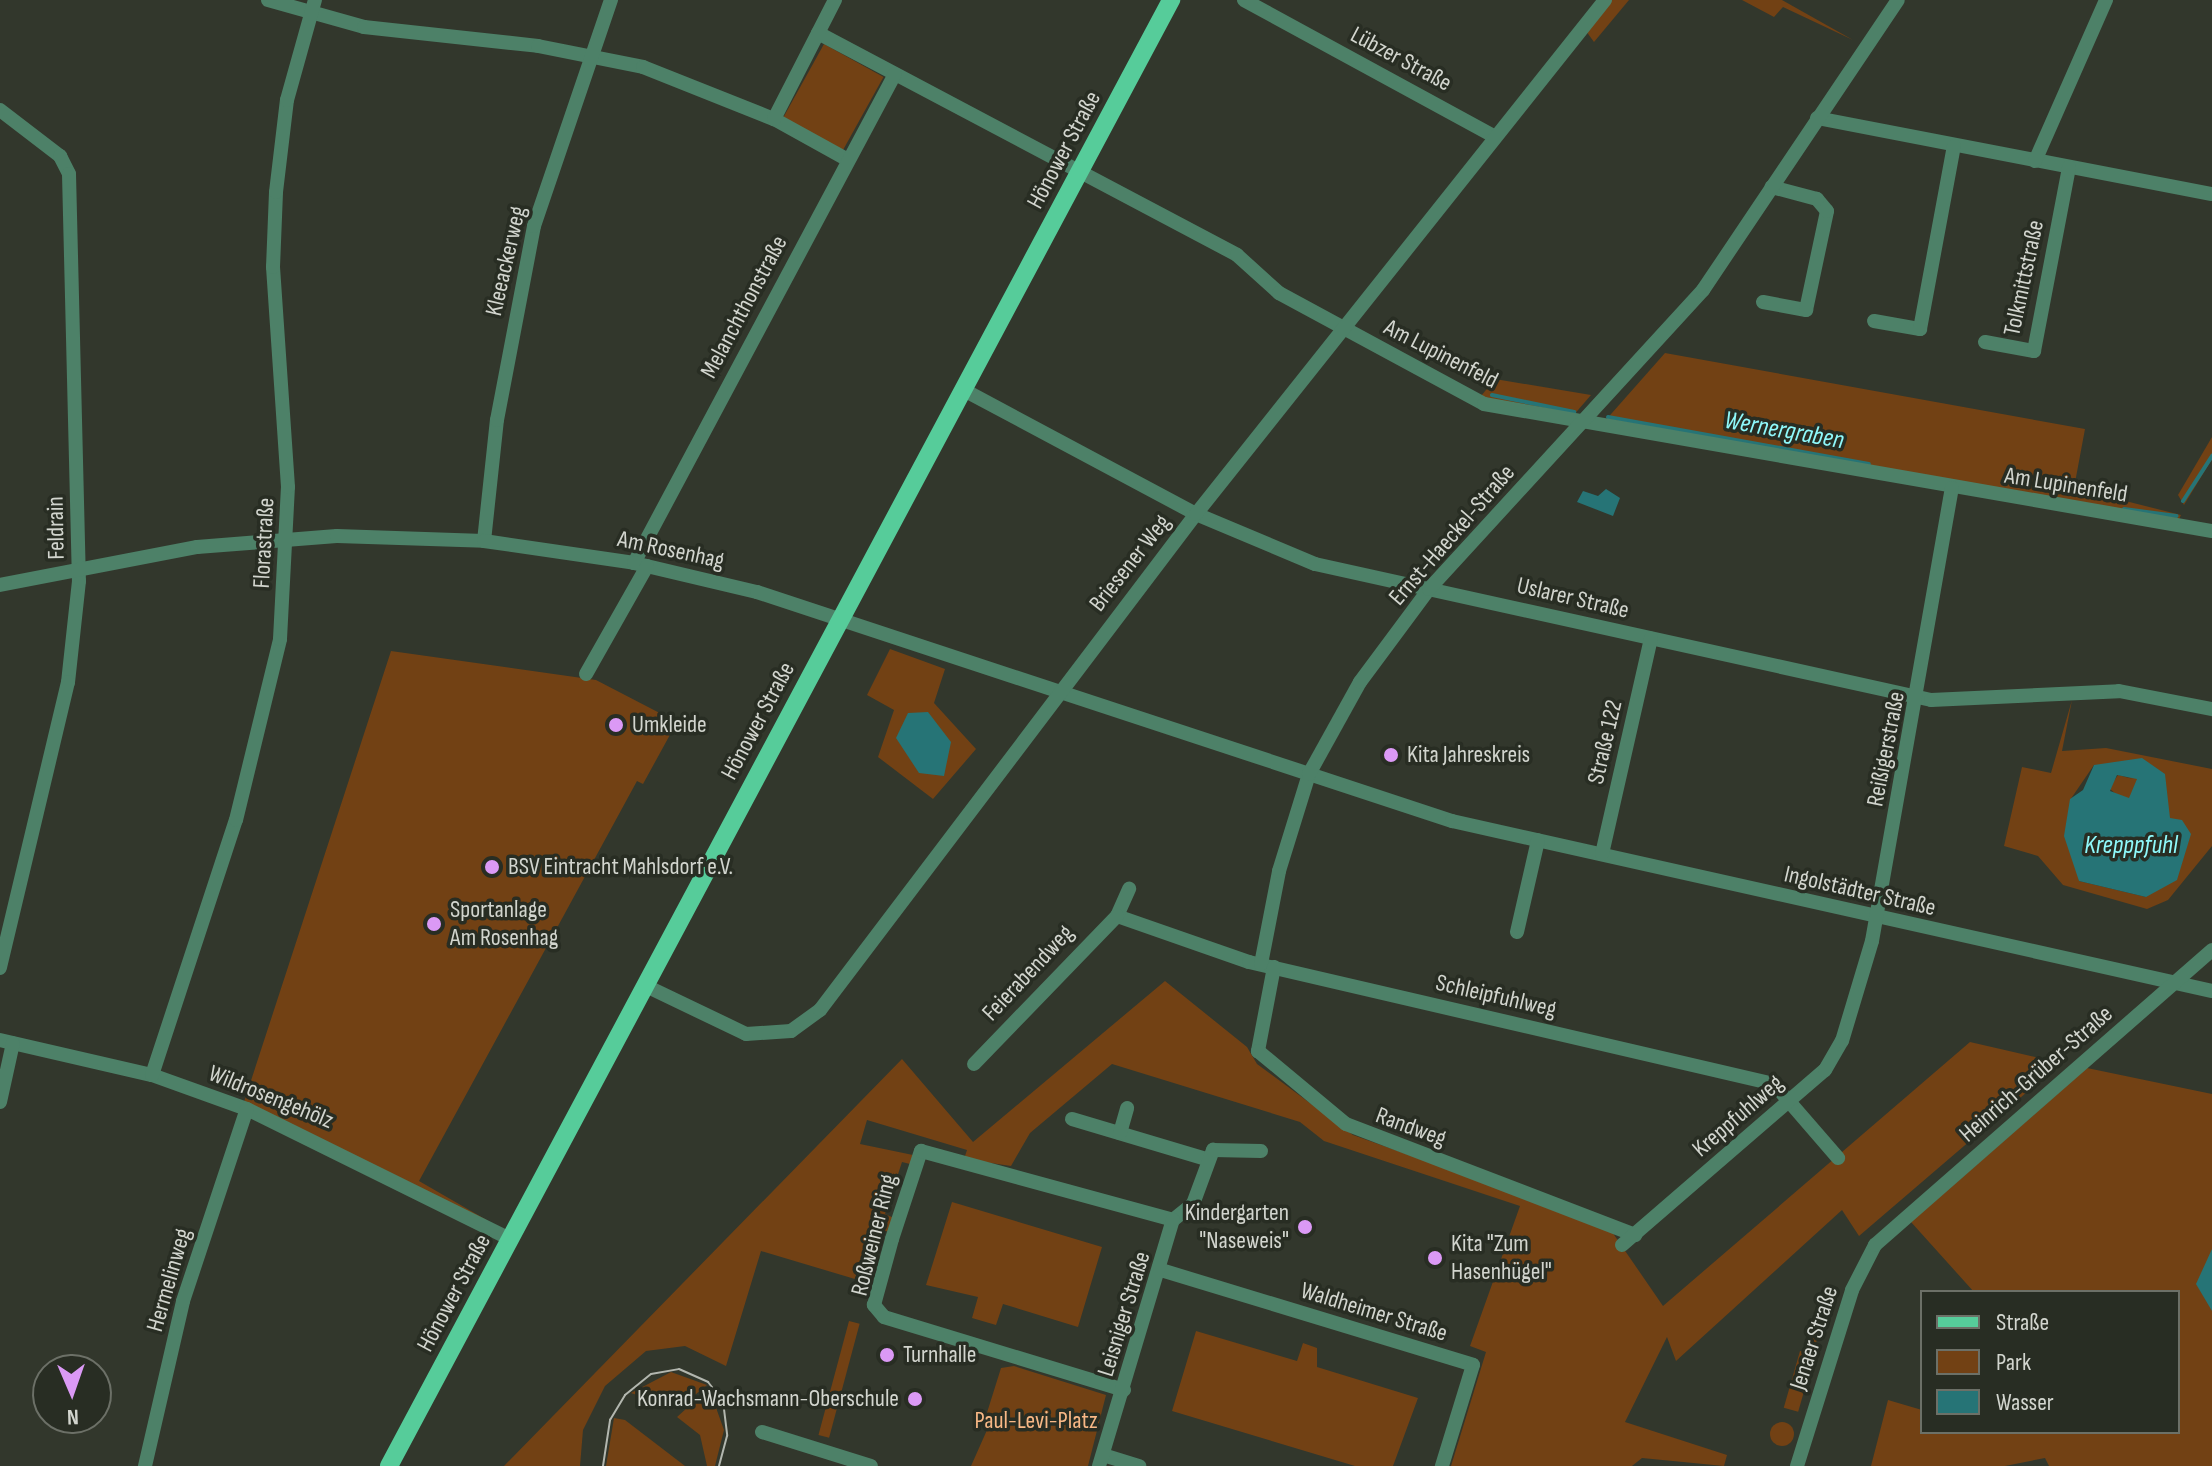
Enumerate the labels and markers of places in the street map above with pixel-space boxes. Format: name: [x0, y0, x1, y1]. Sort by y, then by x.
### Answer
place label: Umkleide: [632, 711, 707, 739]
marker: Umkleide: [607, 716, 625, 734]
place label: Kita Jahreskreis: [1407, 741, 1530, 769]
marker: Kita Jahreskreis: [1382, 746, 1400, 764]
place label: BSV Eintracht Mahlsdorf e.V.: [508, 853, 733, 881]
marker: BSV Eintracht Mahlsdorf e.V.: [483, 858, 501, 876]
place label: Sportanlage Am Rosenhag: [450, 896, 558, 952]
marker: Sportanlage Am Rosenhag: [425, 915, 443, 933]
place label: Kindergarten "Naseweis": [1185, 1199, 1289, 1255]
marker: Kindergarten "Naseweis": [1296, 1218, 1314, 1236]
place label: Kita "Zum Hasenhügel": [1451, 1230, 1552, 1286]
marker: Kita "Zum Hasenhügel": [1426, 1249, 1444, 1267]
place label: Turnhalle: [903, 1341, 976, 1369]
marker: Turnhalle: [878, 1346, 896, 1364]
place label: Konrad-Wachsmann-Oberschule: [637, 1385, 899, 1413]
marker: Konrad-Wachsmann-Oberschule: [906, 1390, 924, 1408]

